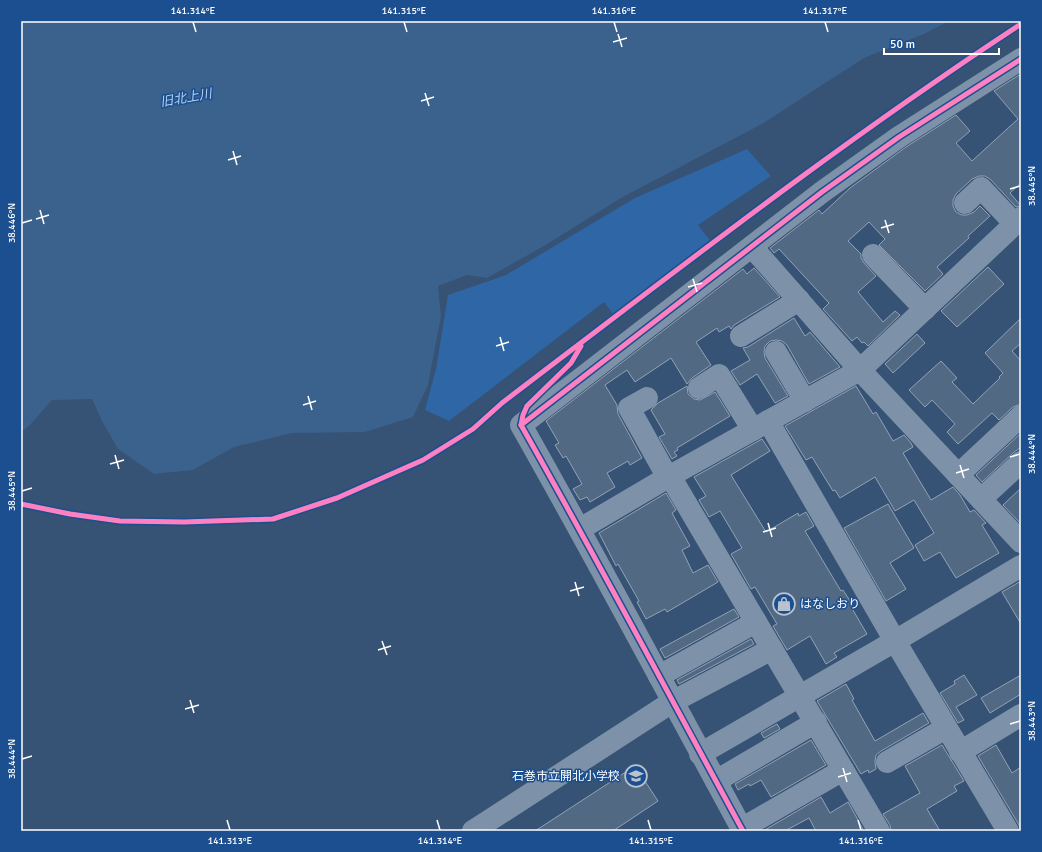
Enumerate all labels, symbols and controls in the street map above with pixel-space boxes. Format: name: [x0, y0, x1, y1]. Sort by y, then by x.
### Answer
text: 141.314°E: [171, 5, 216, 17]
text: 141.315°E: [382, 5, 427, 17]
text: 141.316°E: [592, 5, 637, 17]
text: 141.317°E: [803, 5, 848, 17]
scale bar: [884, 30, 999, 56]
text: 50 m: [890, 37, 915, 52]
water label: 旧北上川: [159, 85, 215, 110]
text: 38.445°N: [1026, 166, 1038, 206]
text: 38.446°N: [6, 203, 18, 243]
text: 38.444°N: [1026, 434, 1038, 474]
text: 38.445°N: [6, 471, 18, 511]
shop icon: はなしおり: [771, 591, 797, 617]
place label: はなしおり: [800, 597, 860, 612]
text: 38.443°N: [1026, 701, 1038, 741]
text: 38.444°N: [6, 739, 18, 779]
school or university icon: 石巻市立開北小学校: [623, 763, 649, 789]
place label: 石巻市立開北小学校: [512, 769, 620, 784]
text: 141.313°E: [208, 835, 253, 847]
text: 141.314°E: [418, 835, 463, 847]
text: 141.315°E: [629, 835, 674, 847]
text: 141.316°E: [839, 835, 884, 847]

